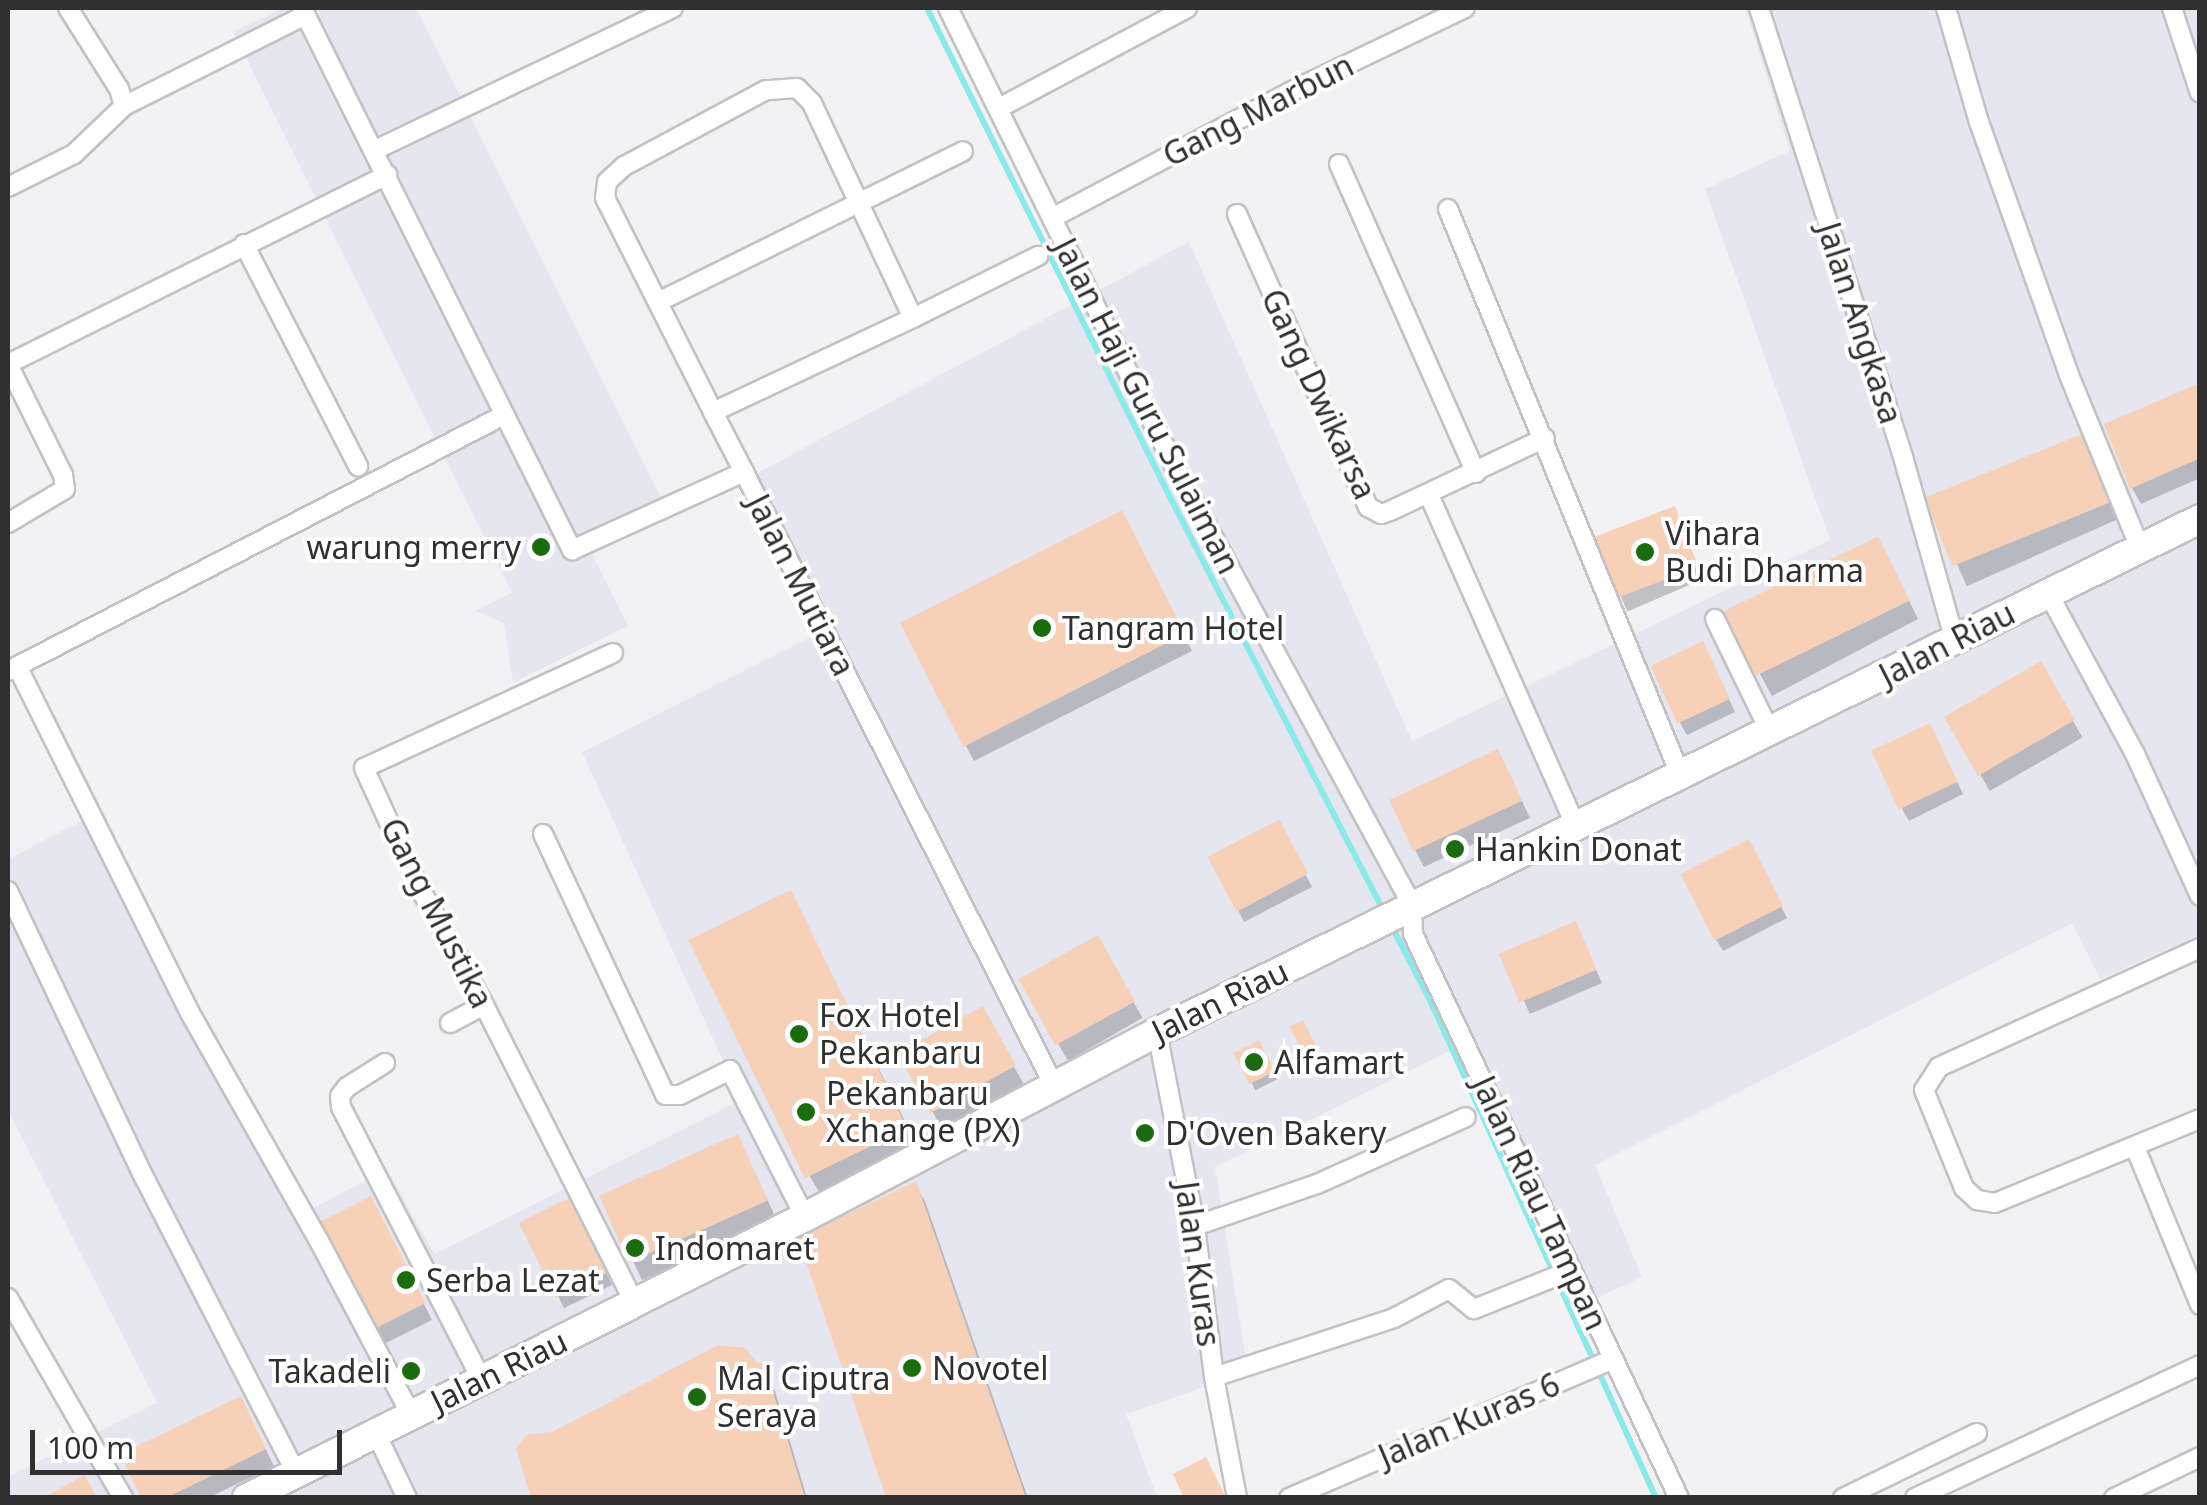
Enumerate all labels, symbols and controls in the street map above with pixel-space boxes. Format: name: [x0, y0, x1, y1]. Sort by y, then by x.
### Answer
street label: Gang Marbun: [1156, 46, 1360, 174]
street label: Jalan Angkasa: [1809, 218, 1911, 428]
street label: Jalan Haji Guru Sulaiman: [1046, 232, 1248, 580]
street label: Gang Dwikarsa: [1254, 283, 1384, 505]
street label: Jalan Mutiara: [739, 488, 863, 682]
place label: Vihara Budi Dharma: [1665, 515, 1864, 590]
place label: warung merry: [306, 528, 521, 566]
marker: warung merry: [530, 536, 552, 558]
marker: Vihara Budi Dharma: [1634, 541, 1656, 563]
street label: Jalan Riau: [1873, 594, 2021, 694]
place label: Tangram Hotel: [1062, 609, 1284, 647]
marker: Tangram Hotel: [1031, 617, 1053, 639]
street label: Gang Mustika: [373, 812, 501, 1014]
place label: Hankin Donat: [1475, 830, 1682, 868]
marker: Hankin Donat: [1444, 838, 1466, 860]
street label: Jalan Riau: [1146, 952, 1294, 1050]
place label: Fox Hotel Pekanbaru: [819, 997, 982, 1072]
marker: Fox Hotel Pekanbaru: [788, 1023, 810, 1045]
place label: Alfamart: [1274, 1043, 1404, 1081]
marker: Alfamart: [1243, 1051, 1265, 1073]
street label: Jalan Riau Tampan: [1464, 1070, 1616, 1336]
place label: Pekanbaru Xchange (PX): [826, 1075, 1020, 1150]
marker: Pekanbaru Xchange (PX): [795, 1101, 817, 1123]
place label: D'Oven Bakery: [1165, 1114, 1386, 1152]
marker: D'Oven Bakery: [1134, 1122, 1156, 1144]
street label: Jalan Kuras: [1167, 1179, 1229, 1349]
place label: Indomaret: [655, 1229, 815, 1267]
marker: Indomaret: [624, 1237, 646, 1259]
place label: Serba Lezat: [426, 1261, 600, 1299]
marker: Serba Lezat: [395, 1269, 417, 1291]
street label: Jalan Riau: [425, 1322, 573, 1420]
place label: Novotel: [932, 1349, 1049, 1387]
place label: Takadeli: [269, 1352, 391, 1390]
marker: Novotel: [901, 1357, 923, 1379]
marker: Takadeli: [400, 1360, 422, 1382]
place label: Mal Ciputra Seraya: [717, 1360, 891, 1435]
street label: Jalan Kuras 6: [1373, 1365, 1565, 1475]
marker: Mal Ciputra Seraya: [686, 1386, 708, 1408]
scale bar: [35, 1410, 348, 1472]
text: 100 m: [47, 1427, 134, 1468]

